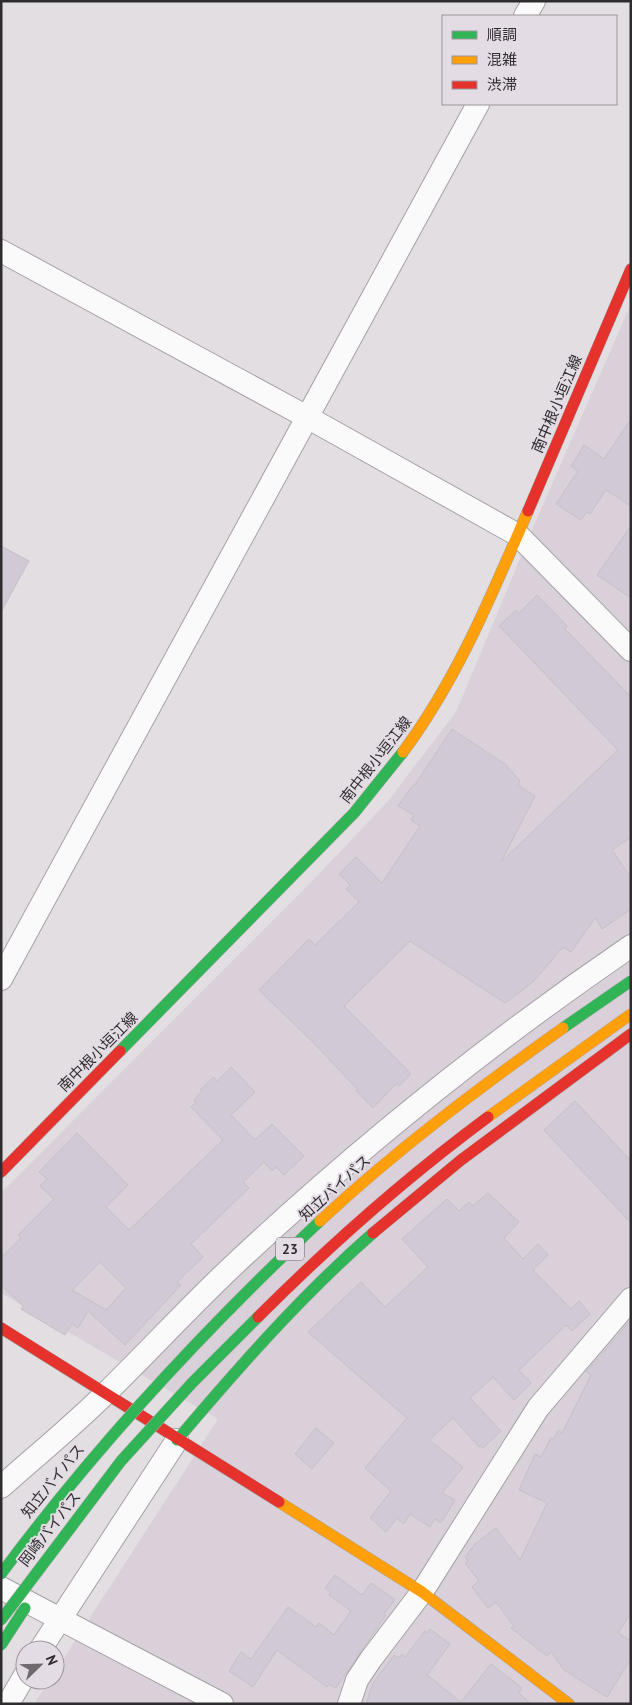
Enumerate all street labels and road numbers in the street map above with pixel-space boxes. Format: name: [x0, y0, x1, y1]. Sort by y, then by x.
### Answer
street label: 南中根小垣江線: [527, 352, 586, 456]
street label: 南中根小垣江線: [336, 712, 415, 807]
street label: 南中根小垣江線: [54, 1008, 141, 1095]
street label: 知立バイパス: [295, 1151, 374, 1225]
road number: 23: [276, 1238, 304, 1260]
street label: 知立バイパス: [17, 1440, 88, 1522]
street label: 岡崎バイパス: [15, 1487, 85, 1570]

